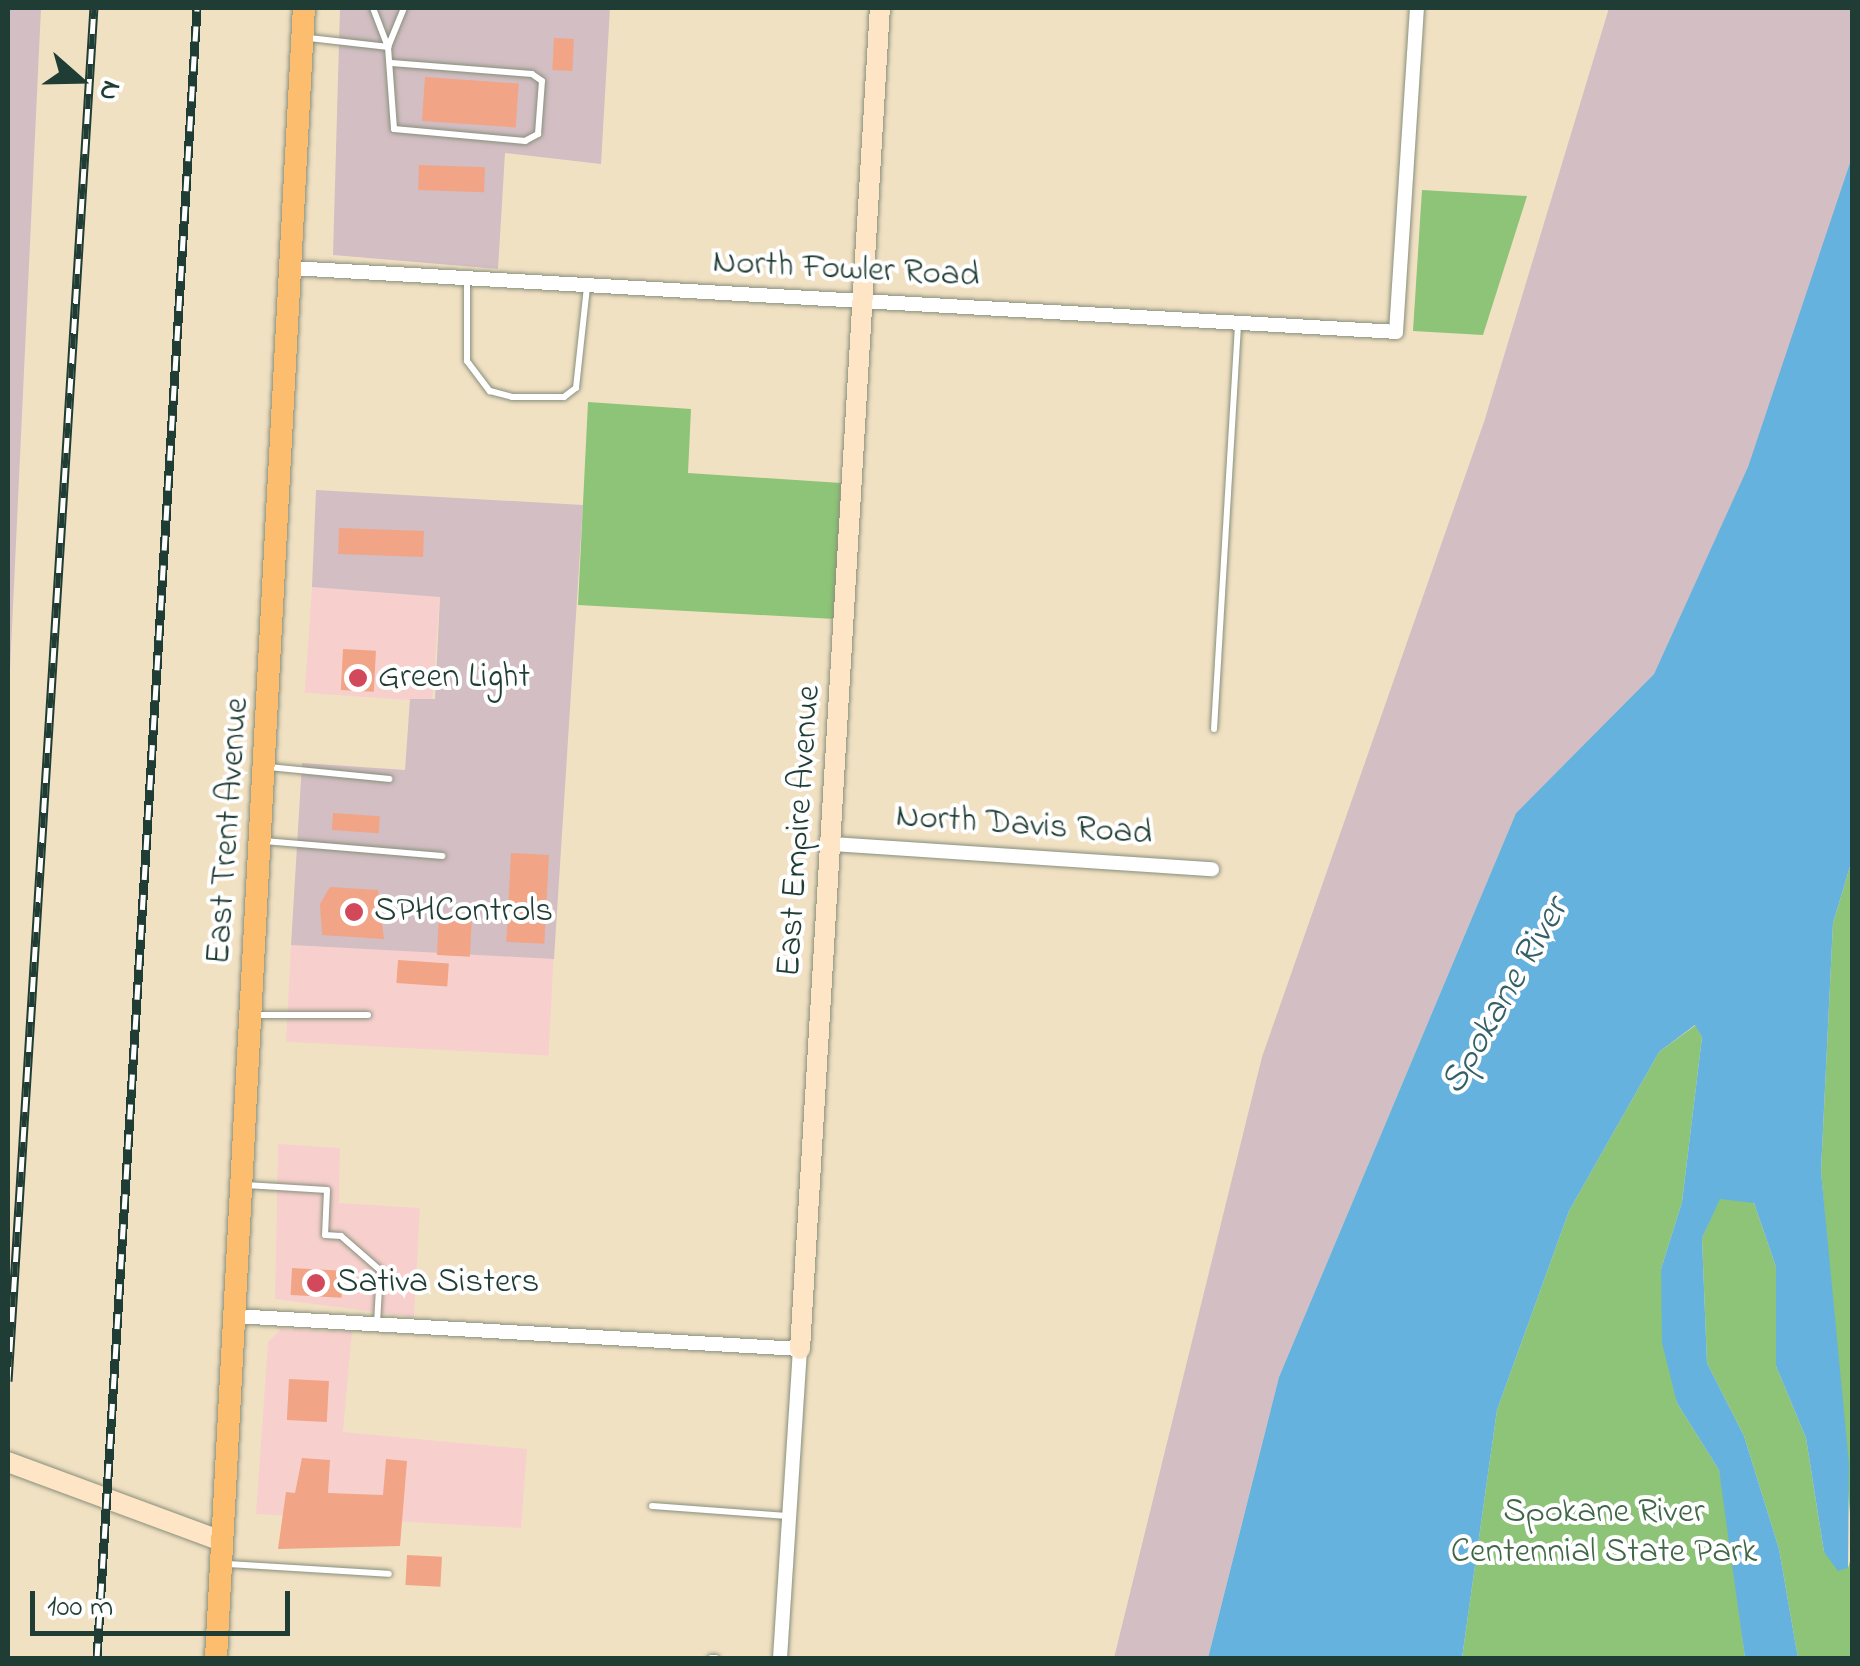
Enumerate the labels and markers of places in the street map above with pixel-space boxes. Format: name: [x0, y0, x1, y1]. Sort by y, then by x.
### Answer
place label: Green Light: [378, 657, 530, 699]
marker: Green Light: [347, 667, 369, 689]
place label: SPHControls: [374, 891, 553, 933]
marker: SPHControls: [343, 901, 365, 923]
place label: Sativa Sisters: [336, 1262, 539, 1304]
marker: Sativa Sisters: [305, 1272, 327, 1294]

